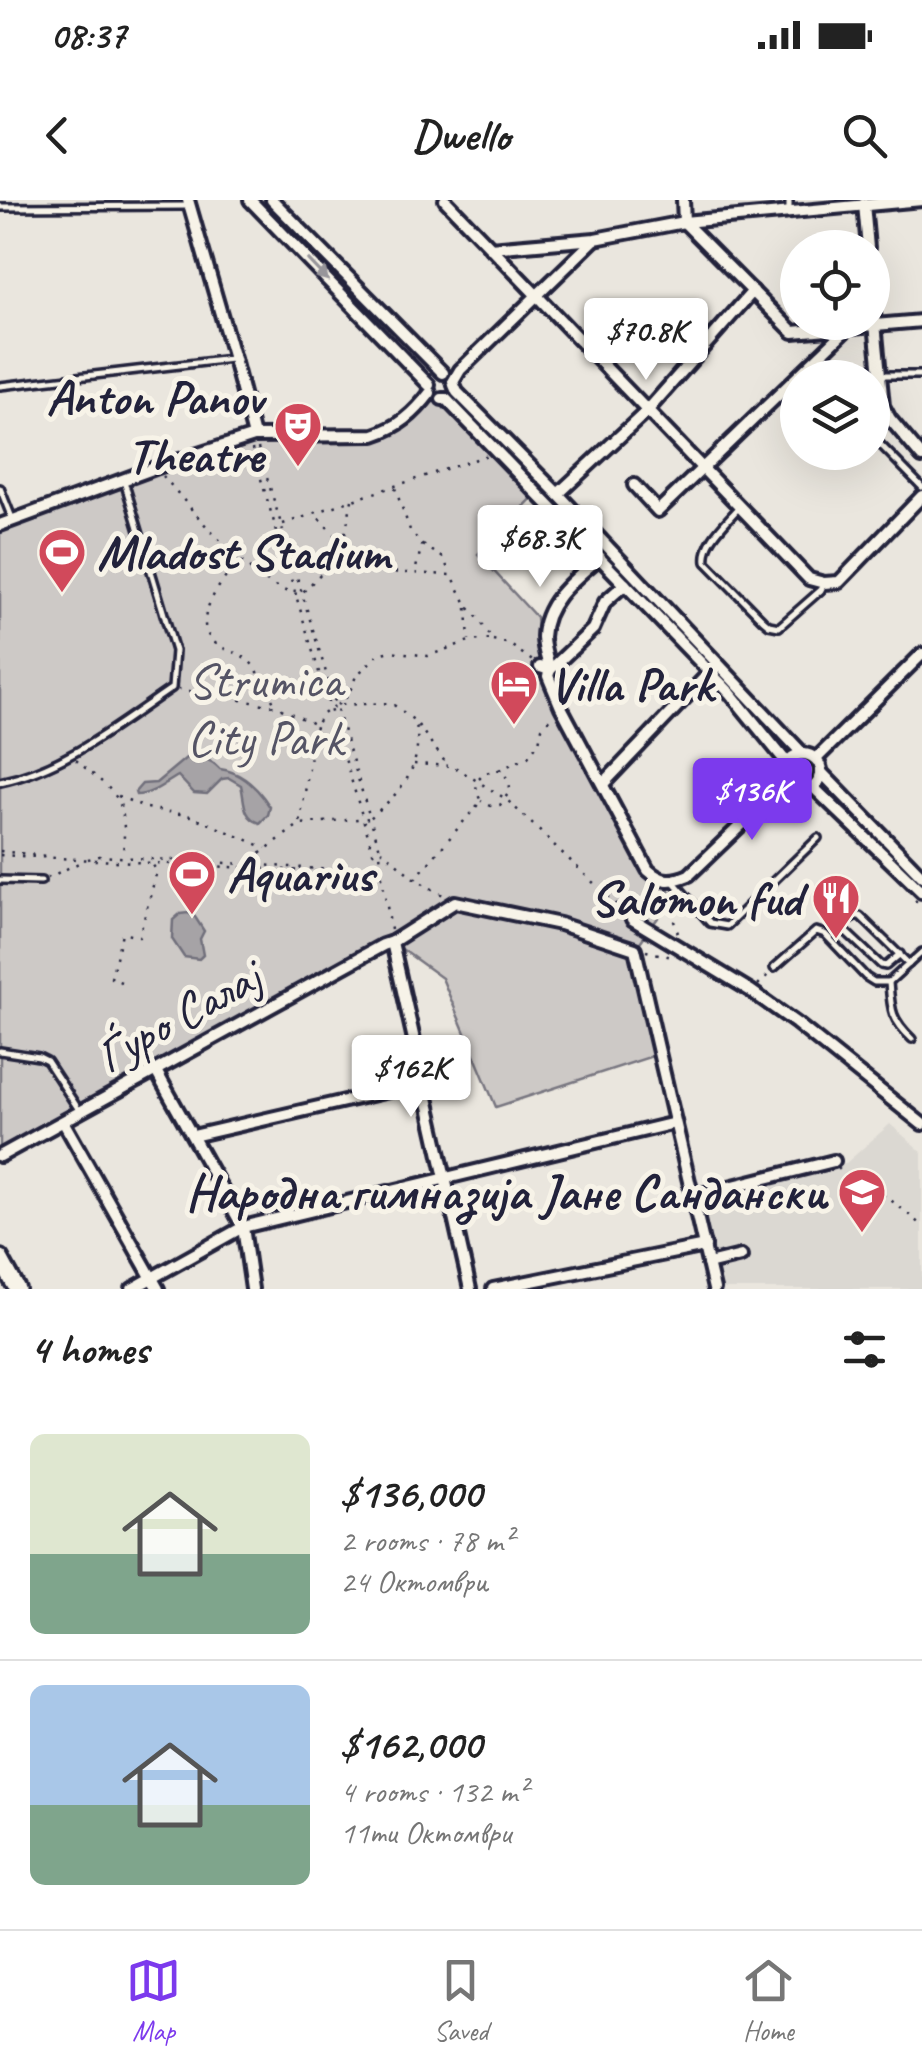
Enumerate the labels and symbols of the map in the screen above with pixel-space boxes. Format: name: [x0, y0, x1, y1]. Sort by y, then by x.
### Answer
one-way arrow: [306, 257, 330, 281]
pin: $70.8K: [565, 298, 727, 383]
place label: Anton Panov Theatre: [46, 366, 267, 487]
theatre icon: Anton Panov Theatre: [272, 400, 324, 468]
pin: $68.3K: [459, 505, 621, 590]
place label: Mladost Stadium: [97, 521, 393, 584]
sports icon: Mladost Stadium: [36, 526, 88, 594]
park label: Strumica City Park: [187, 649, 347, 770]
place label: Villa Park: [549, 653, 717, 716]
hotel icon: Villa Park: [488, 658, 540, 726]
pin: $136K: [682, 758, 822, 843]
place label: Aquarius: [227, 843, 378, 906]
sports icon: Aquarius: [166, 848, 218, 916]
place label: Salomon fud: [590, 867, 810, 930]
restaurant icon: Salomon fud: [810, 872, 862, 940]
street label: Ѓуро Салај: [85, 943, 276, 1087]
pin: $162K: [341, 1035, 481, 1120]
place label: Народна гимназија Јане Сандански: [186, 1161, 830, 1225]
school or university icon: Народна гимназија Јане Сандански: [836, 1166, 888, 1234]

